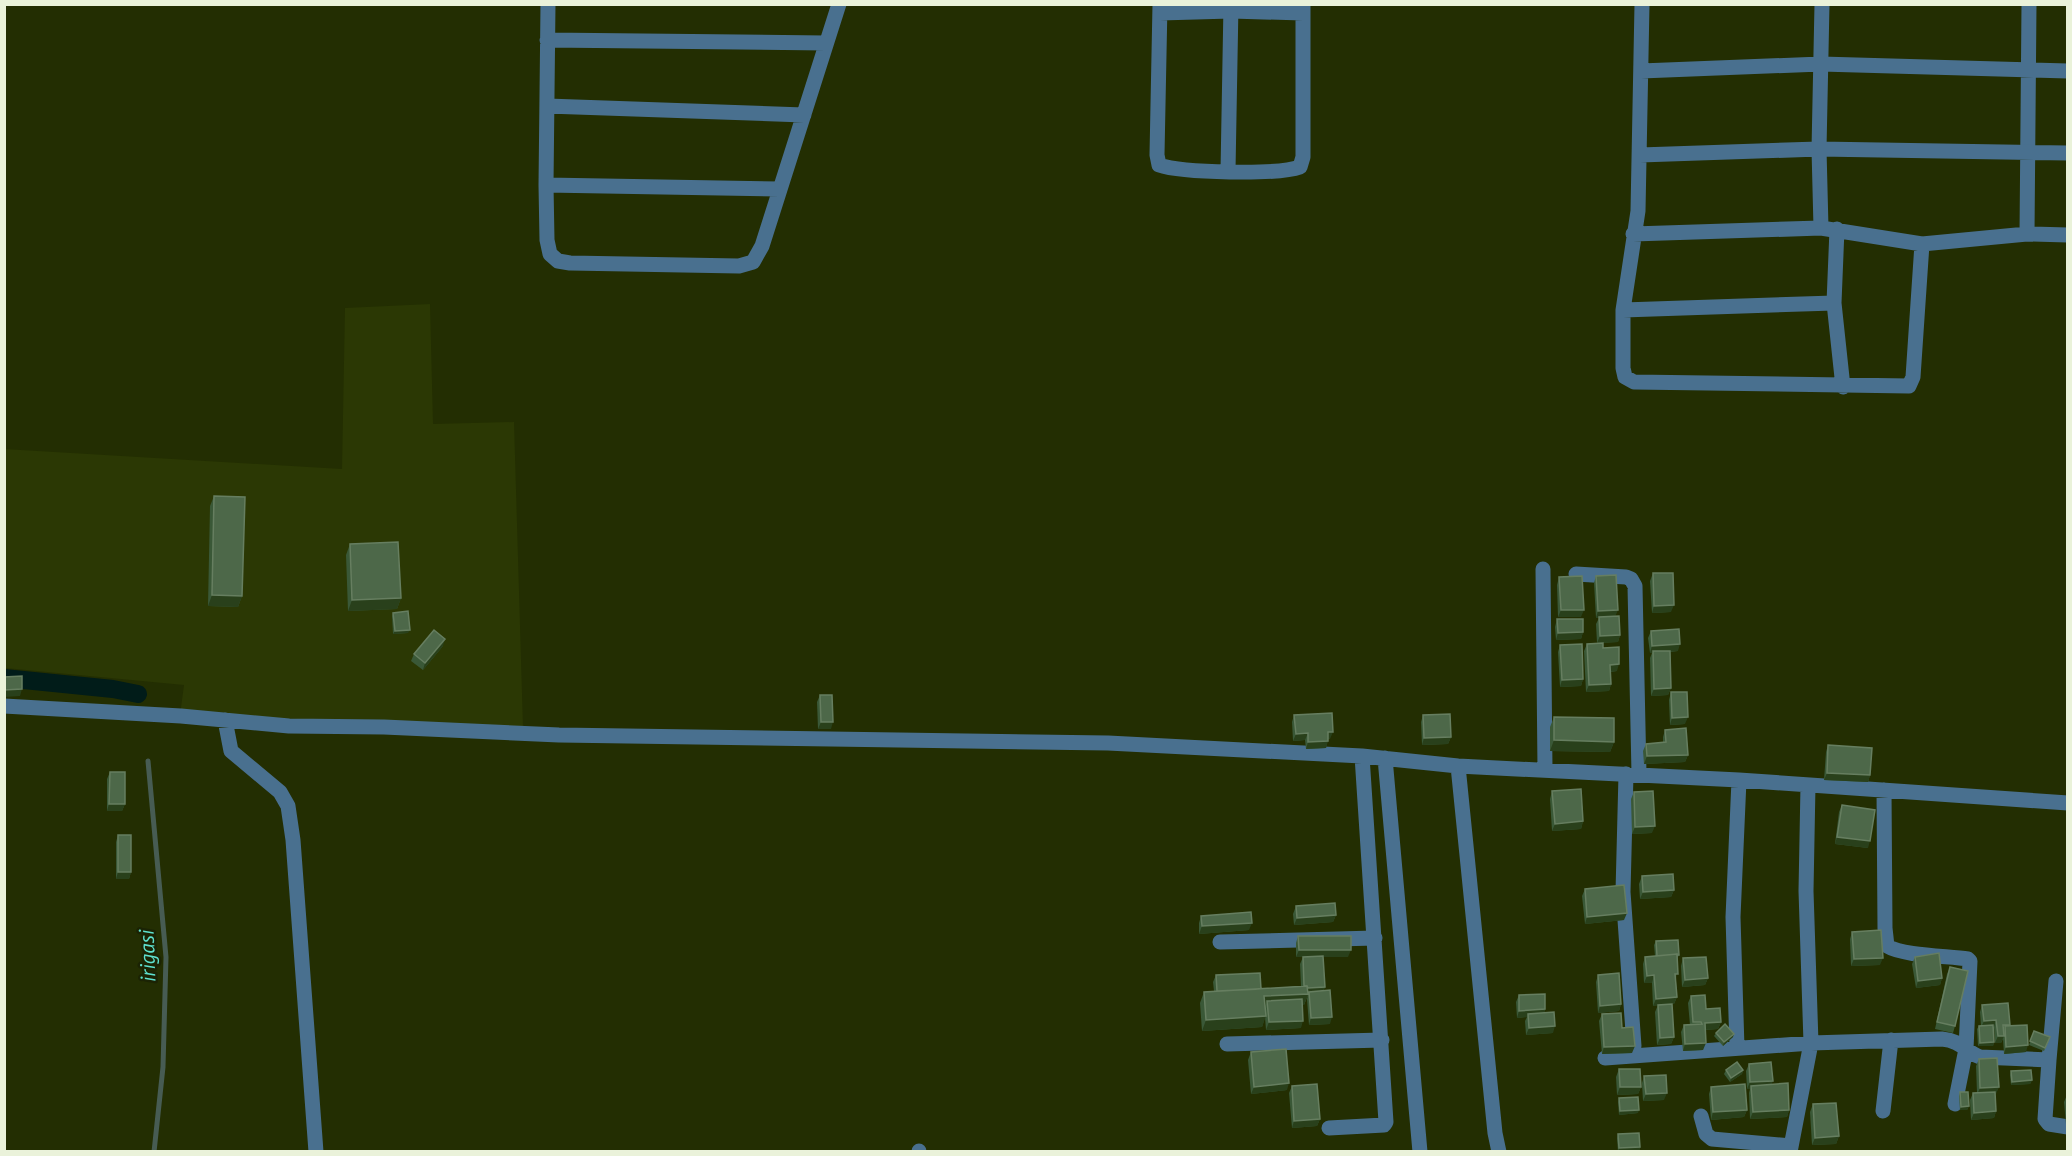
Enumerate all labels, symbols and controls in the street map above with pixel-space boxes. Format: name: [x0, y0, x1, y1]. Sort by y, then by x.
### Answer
water label: irigasi: [133, 929, 161, 983]

